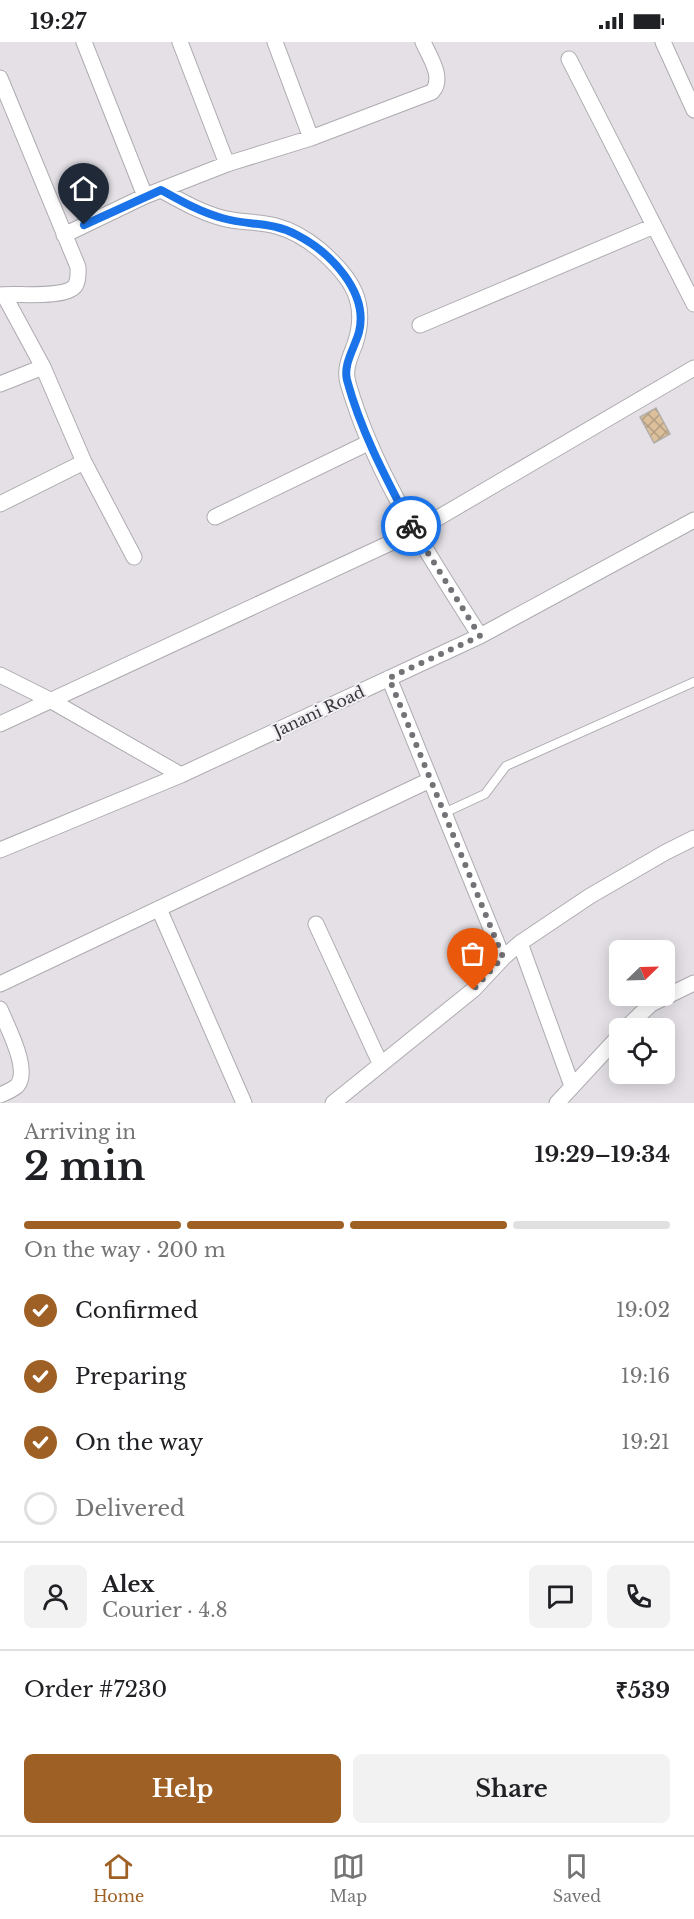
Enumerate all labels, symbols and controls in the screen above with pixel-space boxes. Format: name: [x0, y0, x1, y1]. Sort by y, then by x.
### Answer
text: 19:27: [30, 8, 86, 35]
pin: [58, 163, 109, 225]
icon: home: [67, 172, 100, 205]
courier: [381, 496, 441, 556]
icon: bike: [395, 510, 428, 543]
street label: Janani Road: [268, 681, 368, 742]
pin: [447, 928, 498, 990]
icon: bag: [456, 937, 489, 970]
north arrow: [609, 940, 675, 1006]
map controls: [609, 940, 675, 1084]
button: locate: [609, 1018, 675, 1084]
text: Arriving in: [24, 1120, 136, 1144]
text: 19:29–19:34: [535, 1141, 670, 1168]
text: 2 min: [24, 1142, 145, 1191]
text: On the way · 200 m: [24, 1238, 225, 1262]
icon: check: [24, 1294, 57, 1327]
text: Confirmed: [75, 1297, 198, 1324]
text: 19:02: [616, 1298, 670, 1322]
icon: check: [24, 1360, 57, 1393]
text: Preparing: [75, 1363, 186, 1390]
text: 19:16: [621, 1364, 670, 1388]
icon: check: [24, 1426, 57, 1459]
text: On the way: [75, 1429, 203, 1456]
text: 19:21: [621, 1430, 670, 1454]
text: Delivered: [75, 1495, 185, 1522]
button: person: [24, 1565, 87, 1628]
button: chat: [529, 1565, 592, 1628]
button: phone: [607, 1565, 670, 1628]
text: Alex: [102, 1571, 155, 1598]
text: Courier · 4.8: [102, 1598, 228, 1622]
text: Order #7230: [24, 1676, 167, 1703]
text: ₹539: [615, 1677, 670, 1704]
button: Help: [24, 1754, 341, 1823]
button: Share: [353, 1754, 670, 1823]
tab: Home: [93, 1850, 144, 1906]
tab: Map: [330, 1850, 367, 1906]
tab: Saved: [553, 1850, 601, 1906]

